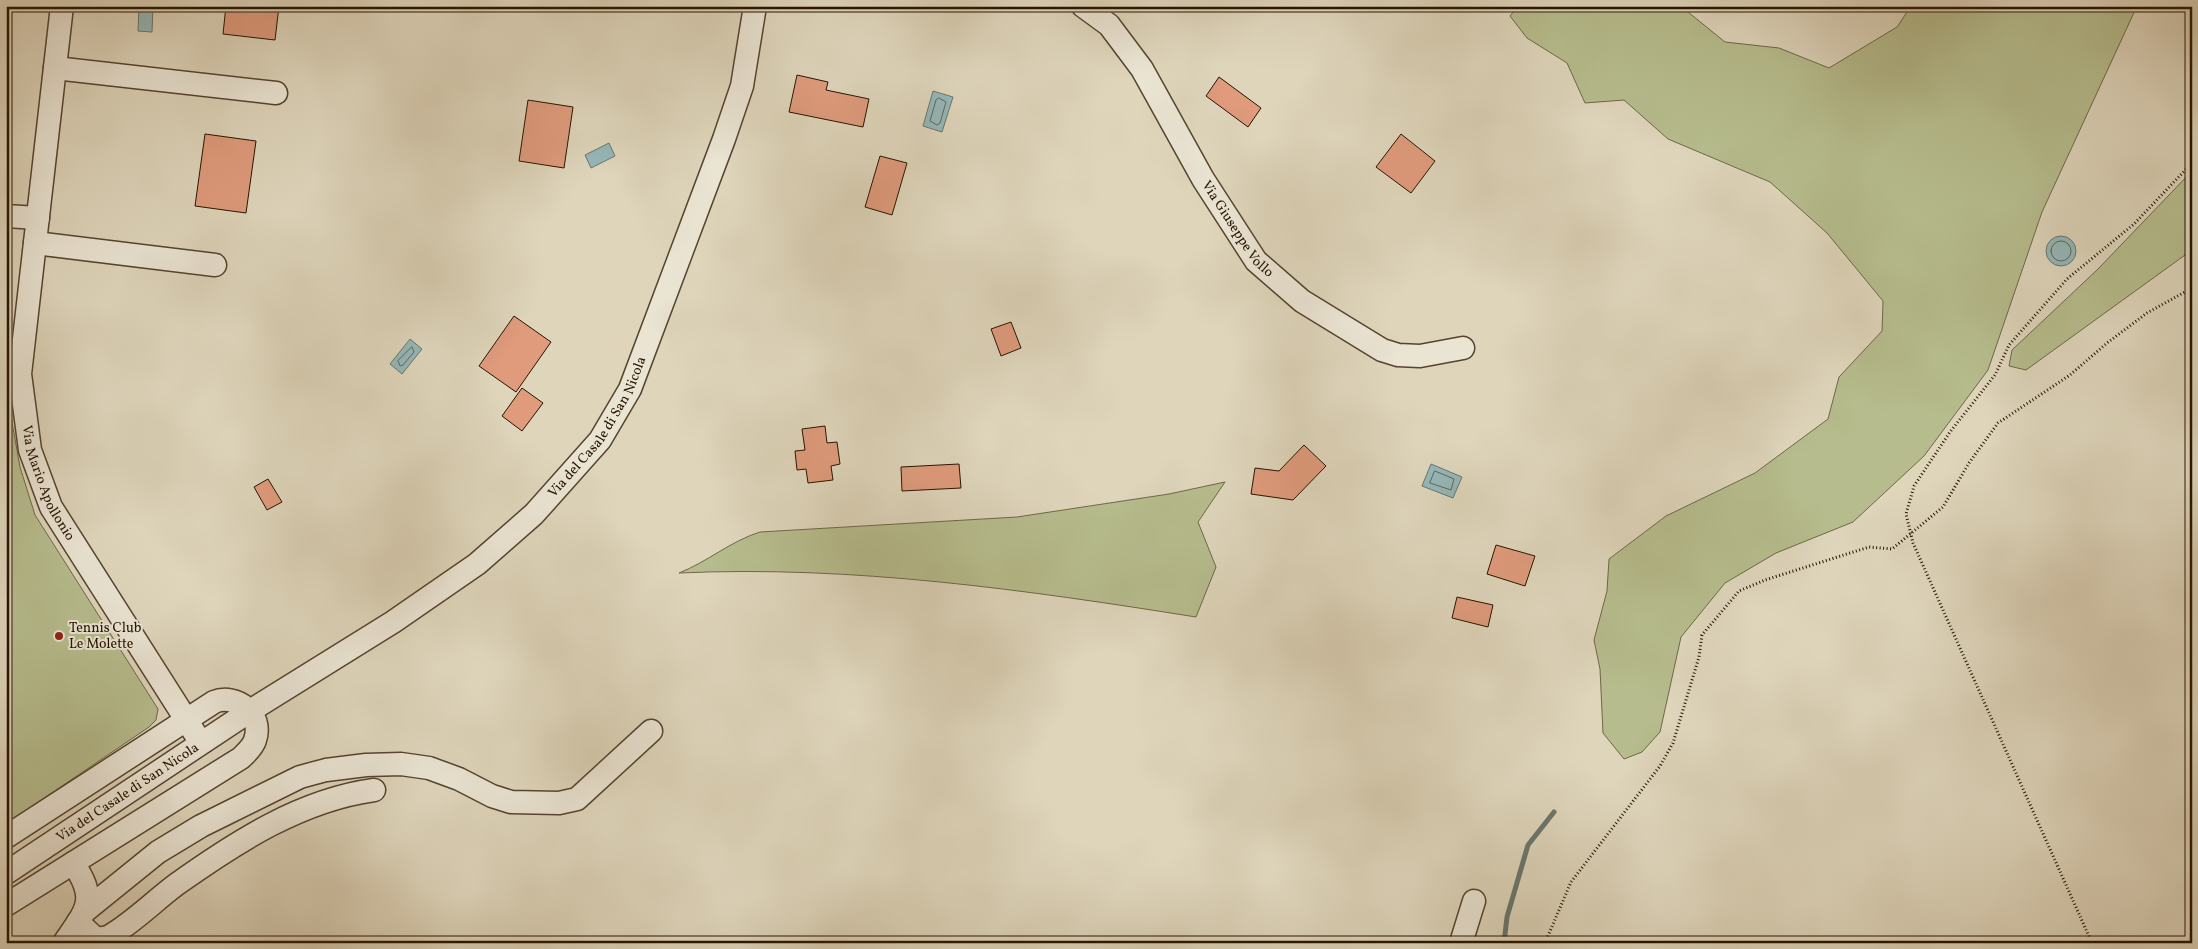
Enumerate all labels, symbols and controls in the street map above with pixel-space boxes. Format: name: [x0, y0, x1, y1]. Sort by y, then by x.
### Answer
street label: Via Giuseppe Vollo: [1197, 177, 1278, 282]
street label: Via del Casale di San Nicola: [544, 354, 651, 502]
street label: Via Mario Apollonio: [17, 424, 79, 544]
place label: Tennis Club Le Molette: [69, 619, 142, 654]
marker: Tennis Club Le Molette: [53, 630, 65, 642]
street label: Via del Casale di San Nicola: [53, 738, 203, 846]

